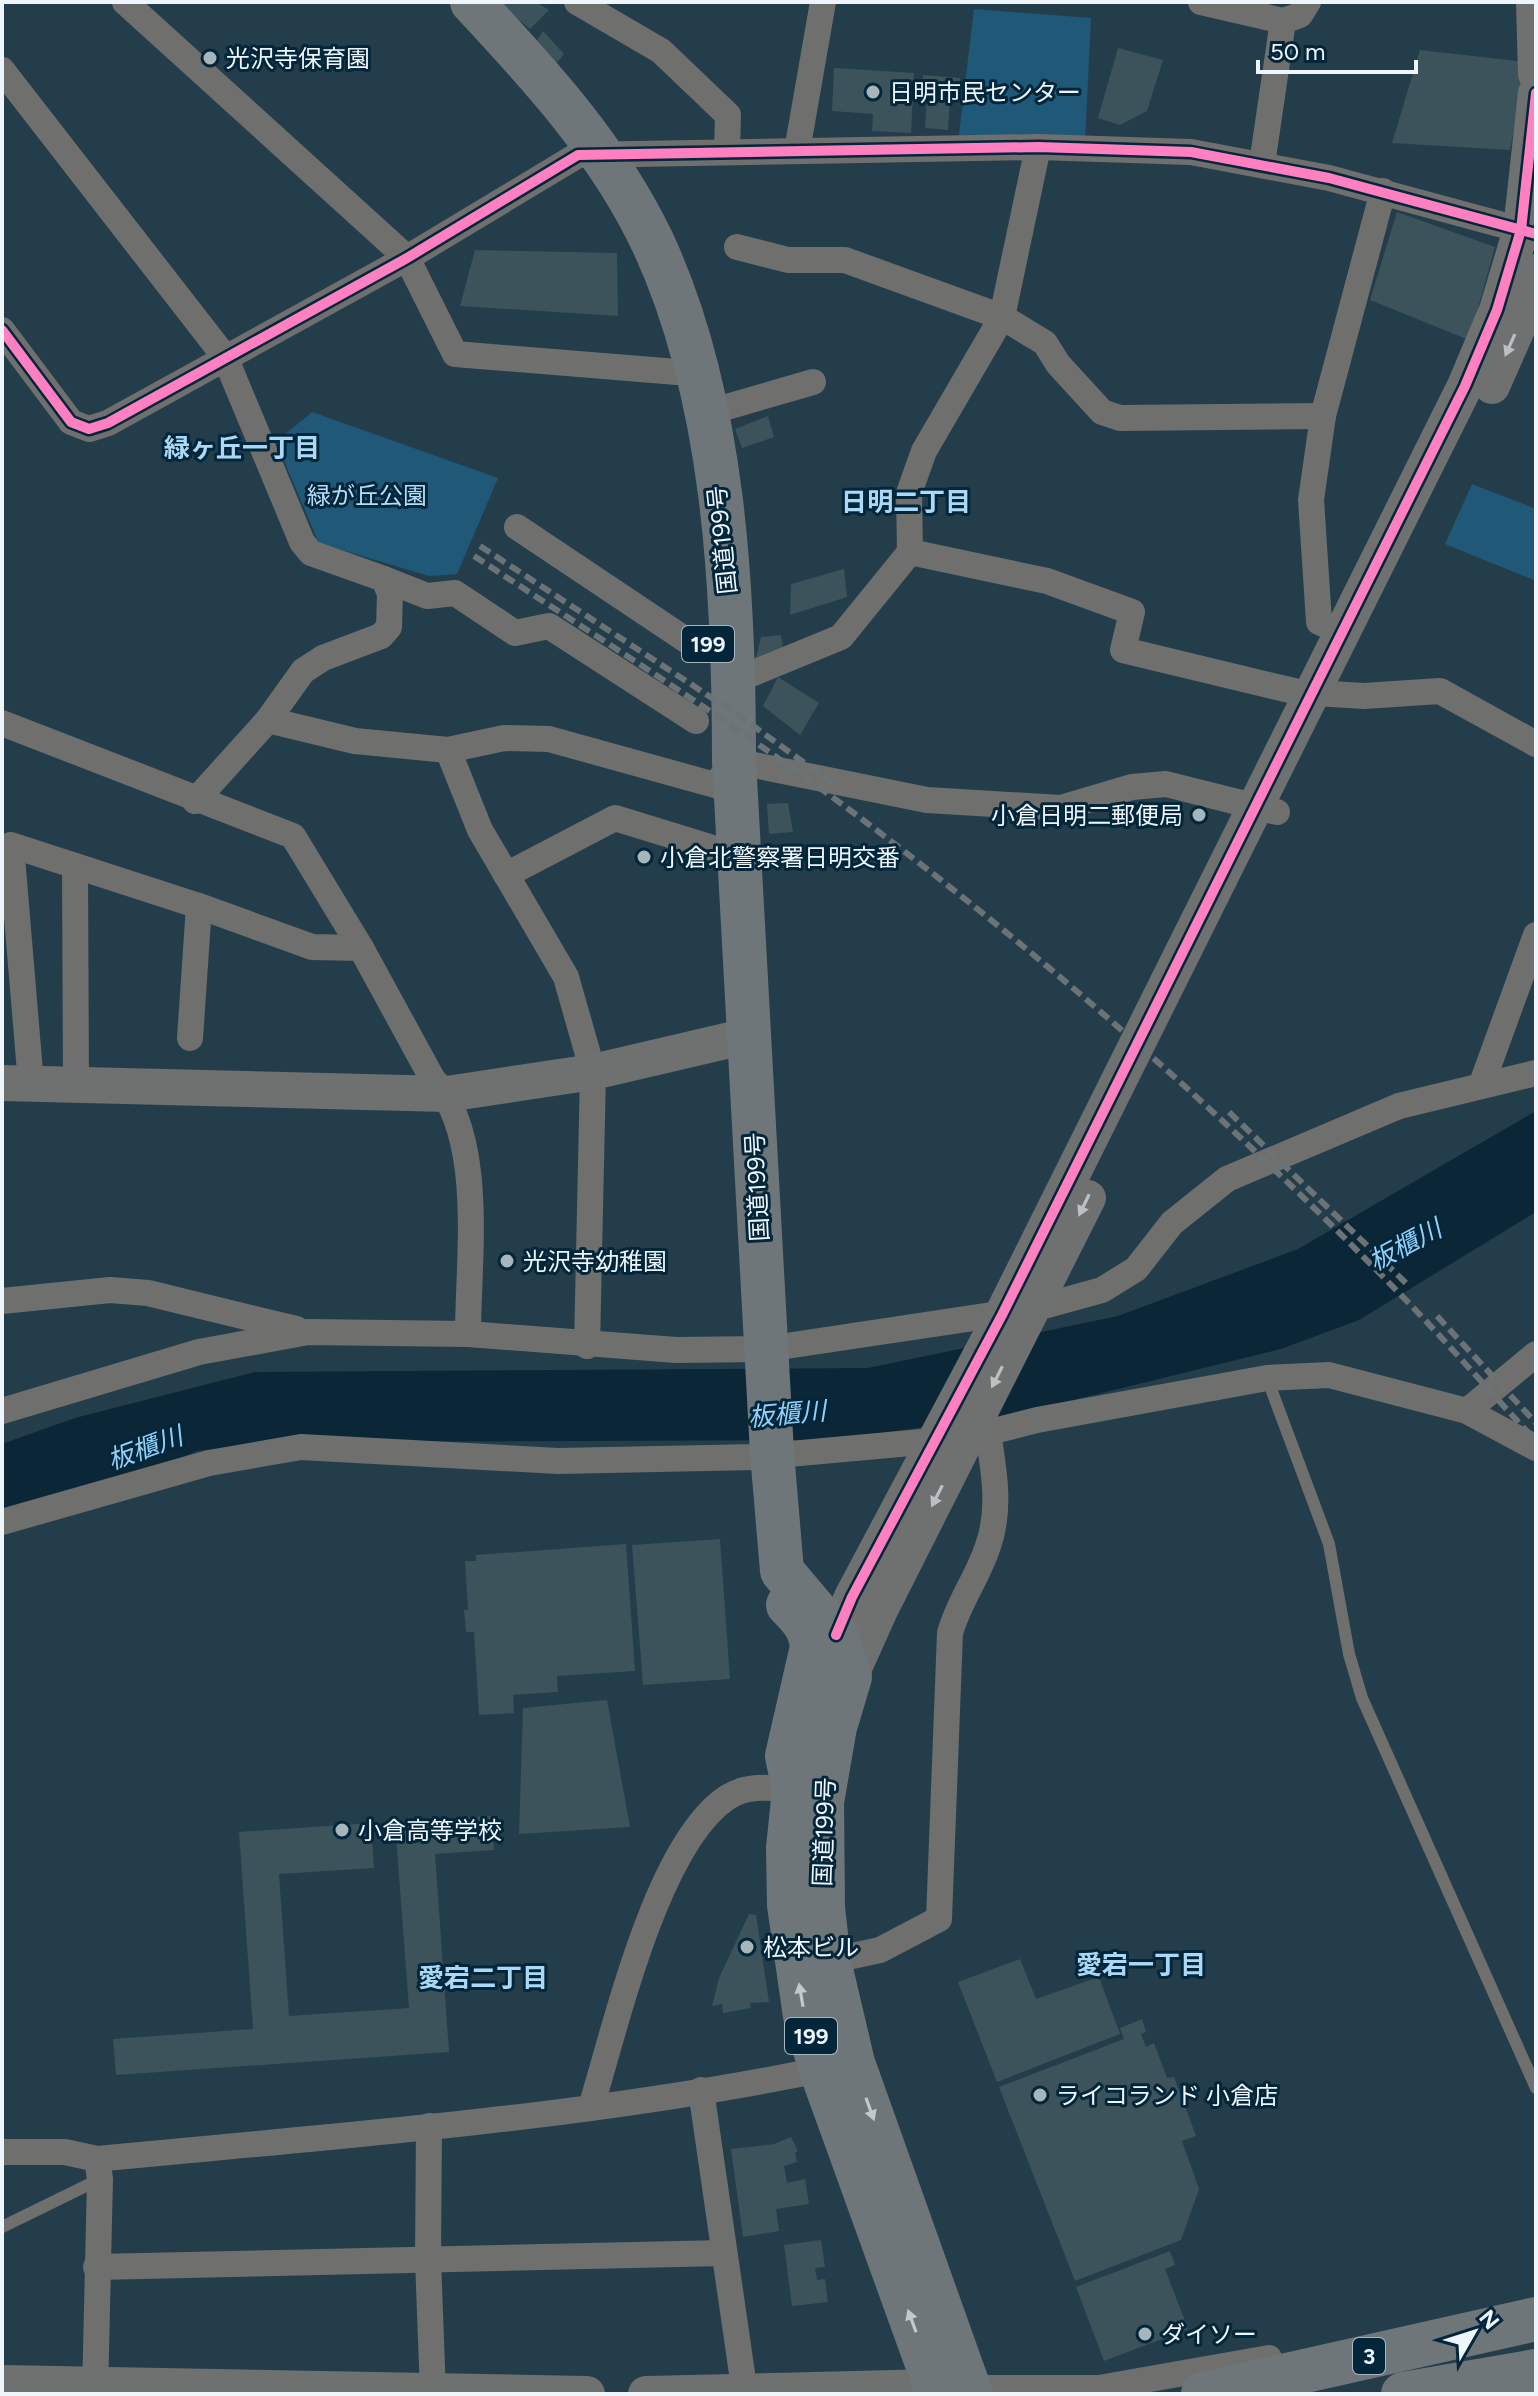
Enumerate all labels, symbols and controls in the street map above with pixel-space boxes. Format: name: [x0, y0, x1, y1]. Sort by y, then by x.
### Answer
scale bar: [1258, 24, 1416, 74]
text: 50 m: [1270, 37, 1326, 66]
place label: 光沢寺保育園: [226, 44, 370, 73]
marker: 光沢寺保育園: [201, 49, 219, 67]
place label: 日明市民センター: [889, 78, 1081, 107]
marker: 日明市民センター: [864, 83, 882, 101]
one-way arrow: [1503, 333, 1516, 357]
district label: 緑ヶ丘一丁目: [164, 432, 320, 464]
park label: 緑が丘公園: [307, 481, 427, 510]
street label: 国道199号: [702, 484, 742, 596]
district label: 日明二丁目: [841, 486, 971, 518]
road number: 199: [682, 626, 734, 662]
place label: 小倉日明二郵便局: [991, 801, 1183, 830]
marker: 小倉日明二郵便局: [1190, 806, 1208, 824]
place label: 小倉北警察署日明交番: [660, 843, 900, 872]
marker: 小倉北警察署日明交番: [635, 848, 653, 866]
street label: 国道199号: [740, 1132, 774, 1242]
one-way arrow: [1077, 1194, 1091, 1217]
water label: 板櫃川: [1363, 1211, 1450, 1277]
place label: 光沢寺幼稚園: [523, 1247, 667, 1276]
marker: 光沢寺幼稚園: [498, 1252, 516, 1270]
one-way arrow: [991, 1366, 1004, 1389]
water label: 板櫃川: [747, 1394, 830, 1433]
water label: 板櫃川: [103, 1419, 190, 1476]
one-way arrow: [931, 1484, 944, 1507]
street label: 国道199号: [808, 1777, 840, 1887]
place label: 小倉高等学校: [358, 1816, 502, 1845]
marker: 小倉高等学校: [333, 1821, 351, 1839]
place label: 松本ビル: [763, 1933, 859, 1962]
marker: 松本ビル: [738, 1938, 756, 1956]
district label: 愛宕一丁目: [1076, 1949, 1206, 1981]
district label: 愛宕二丁目: [418, 1962, 548, 1994]
one-way arrow: [795, 1982, 807, 2007]
road number: 199: [785, 2018, 837, 2054]
place label: ライコランド 小倉店: [1056, 2081, 1278, 2110]
marker: ライコランド 小倉店: [1031, 2086, 1049, 2104]
one-way arrow: [864, 2098, 876, 2122]
north arrow: [1434, 2292, 1514, 2372]
text: N: [1473, 2305, 1505, 2335]
one-way arrow: [905, 2308, 917, 2332]
place label: ダイソー: [1161, 2320, 1257, 2349]
marker: ダイソー: [1136, 2325, 1154, 2343]
road number: 3: [1353, 2338, 1385, 2374]

